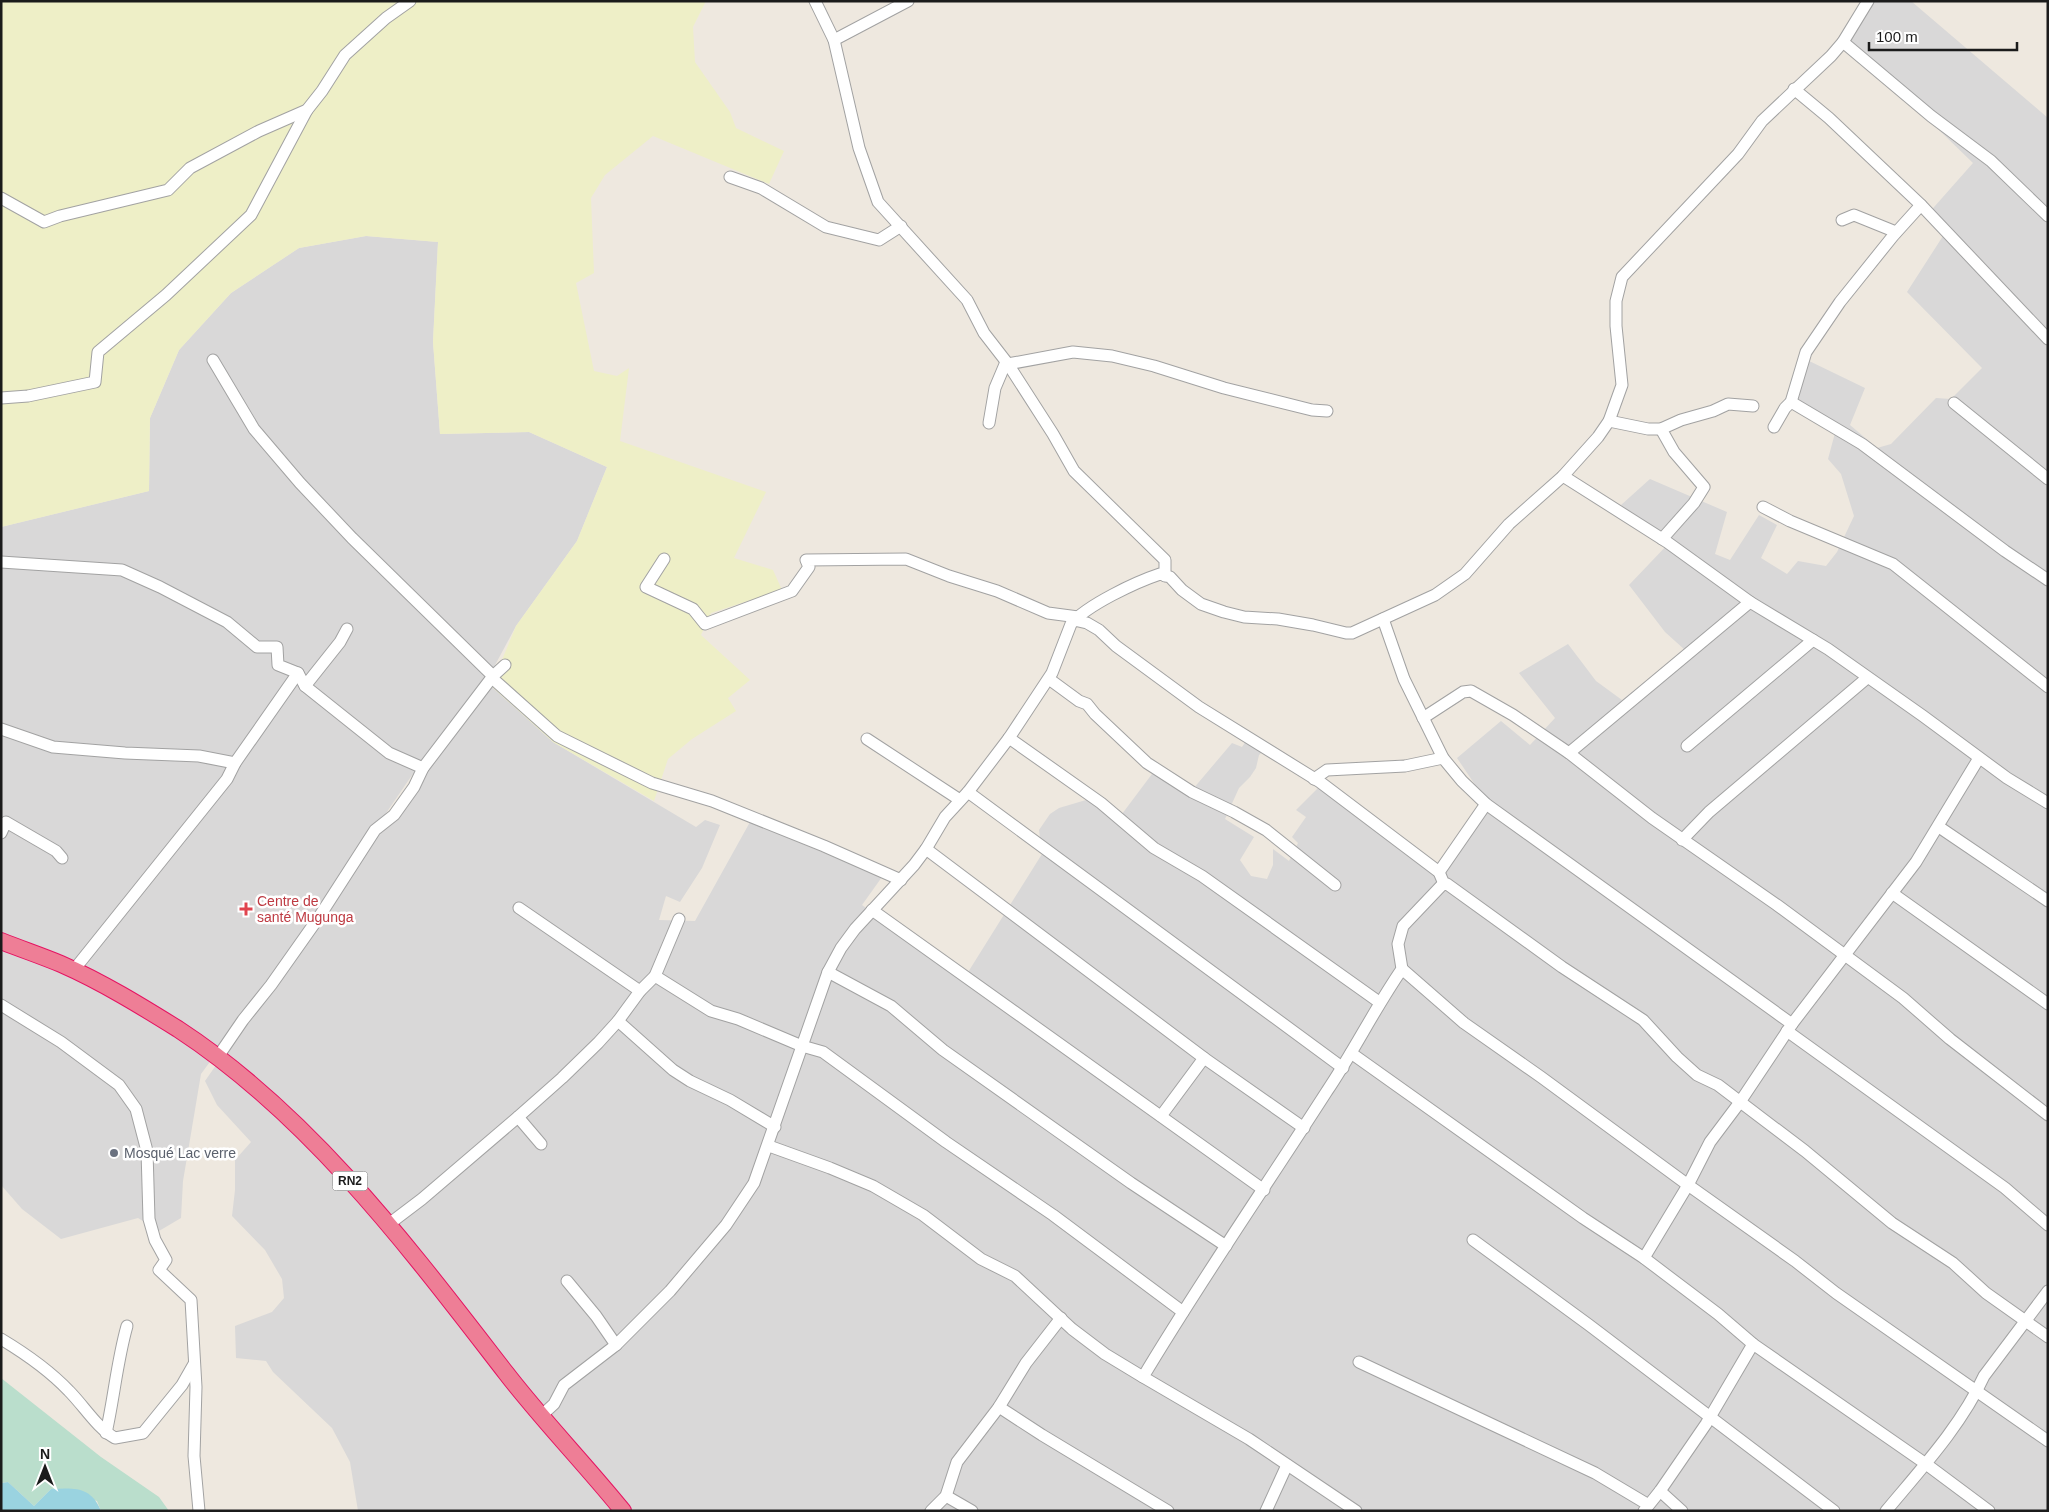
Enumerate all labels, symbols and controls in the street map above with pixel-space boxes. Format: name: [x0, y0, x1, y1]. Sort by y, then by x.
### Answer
scale bar: [1869, 20, 2016, 52]
text: 100 m: [1876, 28, 1918, 45]
place label: Centre de santé Mugunga: [257, 893, 354, 925]
marker: Centre de santé Mugunga: [239, 902, 253, 916]
place label: Mosqué Lac verre: [124, 1145, 236, 1161]
marker: Mosqué Lac verre: [108, 1147, 120, 1159]
road number: RN2: [332, 1172, 368, 1190]
north arrow: [20, 1442, 70, 1492]
text: N: [40, 1446, 50, 1462]

